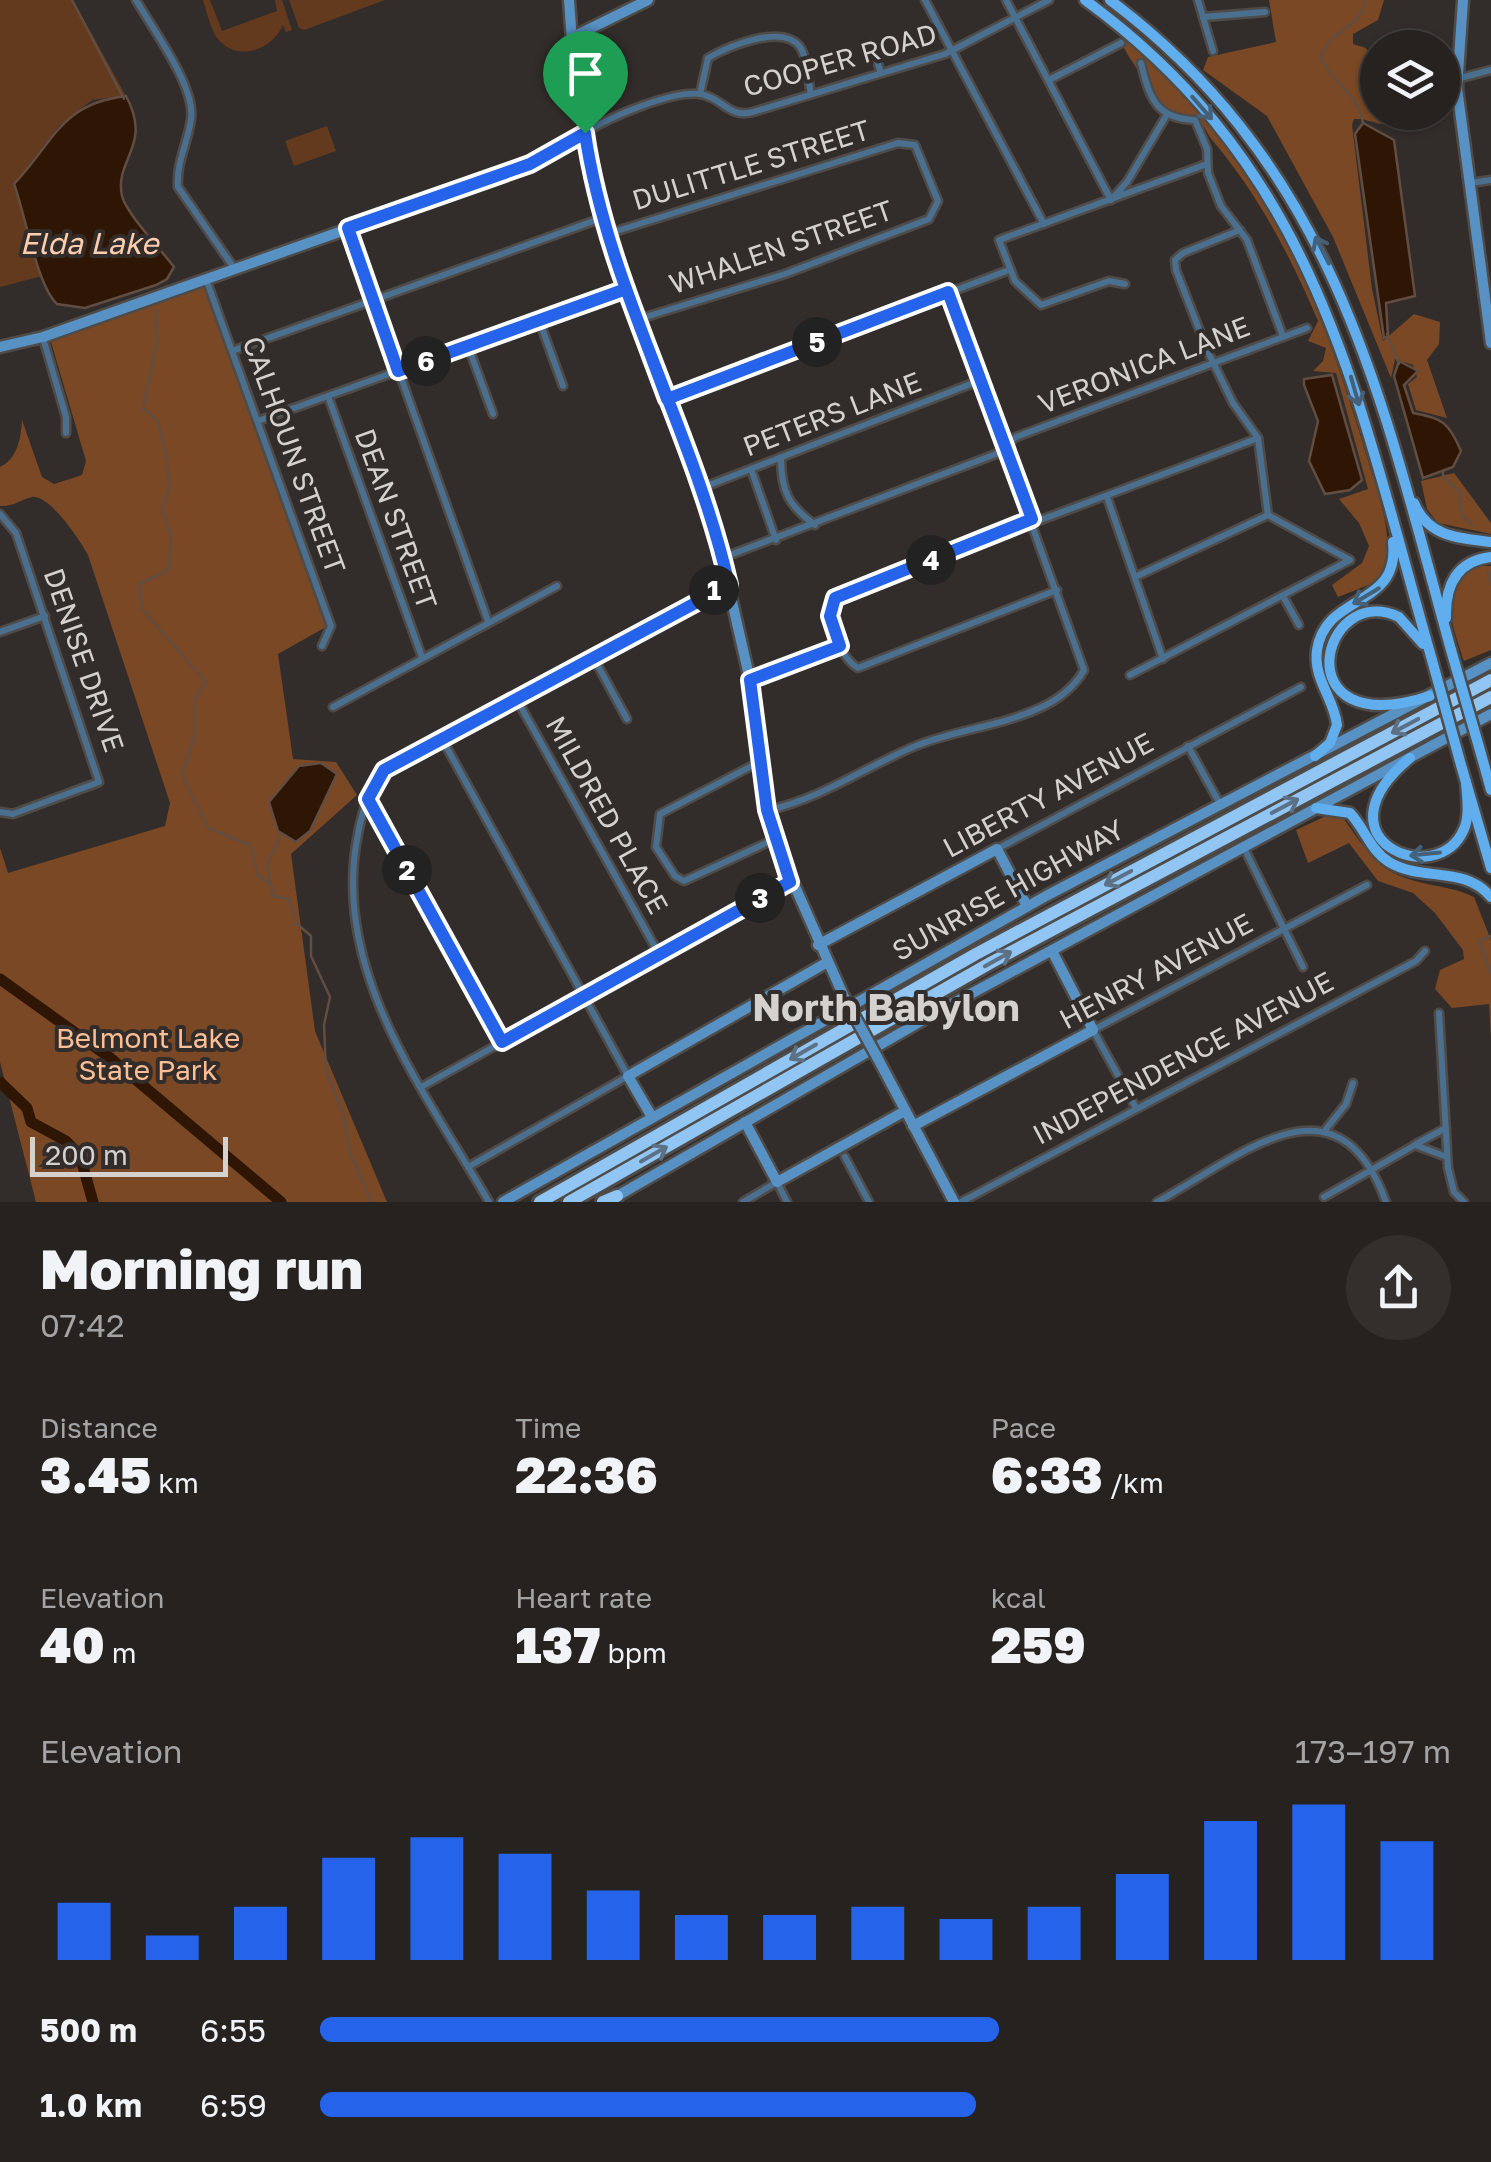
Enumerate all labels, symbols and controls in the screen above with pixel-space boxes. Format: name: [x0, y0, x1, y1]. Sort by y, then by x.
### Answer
street label: COOPER ROAD: [739, 16, 940, 103]
map controls: [1360, 30, 1460, 130]
button: layers: [1360, 30, 1460, 130]
pin: [543, 31, 628, 134]
icon: arrive: [558, 46, 613, 101]
one-way arrow: [1191, 94, 1213, 120]
street label: DULITTLE STREET: [628, 113, 874, 216]
street label: WHALEN STREET: [665, 193, 897, 300]
water label: Elda Lake: [20, 225, 161, 261]
one-way arrow: [1312, 235, 1331, 265]
street label: VERONICA LANE: [1033, 309, 1254, 420]
pin: 5: [792, 317, 842, 367]
text: 5: [808, 325, 826, 358]
street label: CALHOUN STREET: [236, 332, 353, 578]
pin: 6: [401, 336, 451, 386]
text: 6: [417, 344, 435, 377]
street label: PETERS LANE: [738, 364, 926, 463]
one-way arrow: [1347, 375, 1365, 407]
street label: DEAN STREET: [349, 424, 444, 614]
pin: 4: [906, 535, 956, 585]
text: 4: [922, 543, 940, 576]
street label: DENISE DRIVE: [38, 564, 131, 756]
pin: 1: [689, 565, 739, 615]
text: 1: [707, 573, 721, 606]
one-way arrow: [1352, 586, 1381, 606]
street label: MILDRED PLACE: [540, 710, 675, 919]
one-way arrow: [1390, 717, 1420, 736]
street label: LIBERTY AVENUE: [937, 725, 1159, 864]
one-way arrow: [1269, 796, 1299, 816]
street label: SUNRISE HIGHWAY: [886, 812, 1129, 967]
pin: 2: [382, 845, 432, 895]
one-way arrow: [1409, 845, 1442, 864]
text: 2: [398, 853, 416, 886]
one-way arrow: [1103, 869, 1133, 888]
pin: 3: [735, 873, 785, 923]
text: 3: [751, 881, 769, 914]
street label: HENRY AVENUE: [1054, 906, 1258, 1035]
one-way arrow: [982, 949, 1012, 968]
street label: INDEPENDENCE AVENUE: [1027, 964, 1339, 1151]
district label: North Babylon: [752, 984, 1020, 1030]
park label: Belmont Lake State Park: [56, 1021, 240, 1086]
one-way arrow: [788, 1043, 818, 1063]
scale bar: [30, 1132, 228, 1176]
text: 200 m: [45, 1138, 128, 1171]
one-way arrow: [639, 1143, 668, 1163]
text: Morning run: [40, 1235, 363, 1301]
button: share: [1346, 1235, 1451, 1340]
text: 07:42: [40, 1306, 124, 1344]
text: Distance: [40, 1411, 158, 1444]
text: Time: [515, 1411, 581, 1444]
text: Pace: [991, 1411, 1056, 1444]
text: 3.45: [40, 1444, 151, 1504]
text: 22:36: [515, 1444, 658, 1504]
text: 6:33: [991, 1444, 1103, 1504]
text: km: [151, 1466, 199, 1499]
text: /km: [1103, 1466, 1164, 1499]
text: Elevation: [40, 1581, 165, 1614]
text: Heart rate: [515, 1581, 652, 1614]
text: kcal: [991, 1581, 1046, 1614]
text: 40: [40, 1614, 105, 1674]
text: 137: [515, 1614, 601, 1674]
text: 259: [991, 1614, 1086, 1674]
text: m: [105, 1636, 137, 1669]
text: bpm: [601, 1636, 667, 1669]
text: Elevation: [40, 1732, 182, 1770]
text: 173–197 m: [1295, 1732, 1451, 1770]
text: 500 m: [40, 2011, 137, 2049]
text: 6:55: [200, 2011, 266, 2049]
text: 1.0 km: [40, 2086, 142, 2124]
text: 6:59: [200, 2086, 267, 2124]

